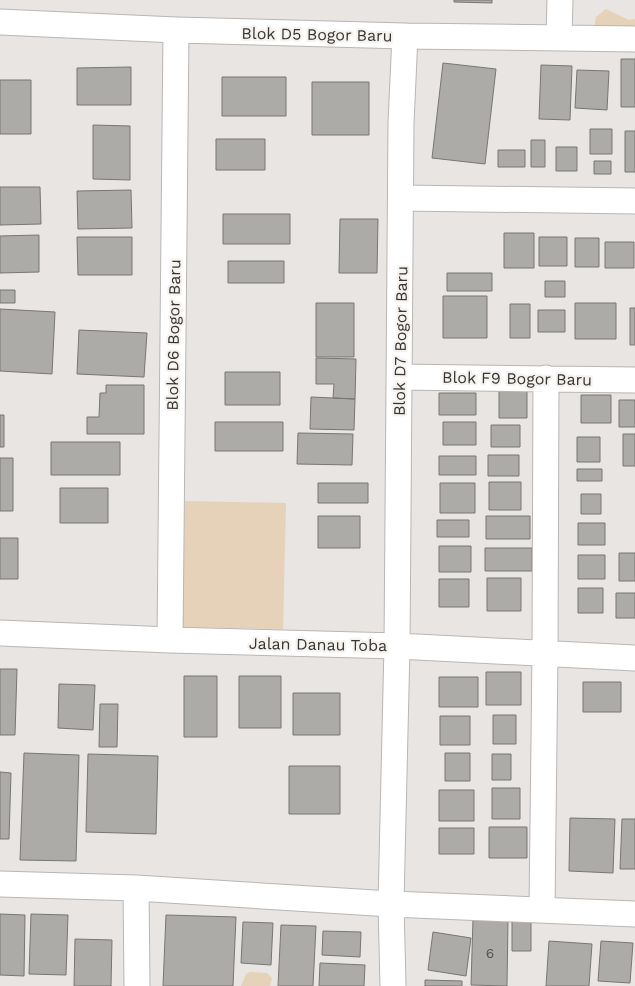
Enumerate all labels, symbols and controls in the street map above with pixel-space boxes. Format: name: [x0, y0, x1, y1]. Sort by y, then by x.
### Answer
street label: Blok D5 Bogor Baru: [241, 24, 393, 45]
street label: Blok D6 Bogor Baru: [163, 259, 184, 411]
street label: Blok D7 Bogor Baru: [390, 266, 411, 416]
street label: Blok F9 Bogor Baru: [442, 368, 592, 389]
street label: Jalan Danau Toba: [249, 634, 387, 655]
house number: 6: [486, 945, 494, 961]

